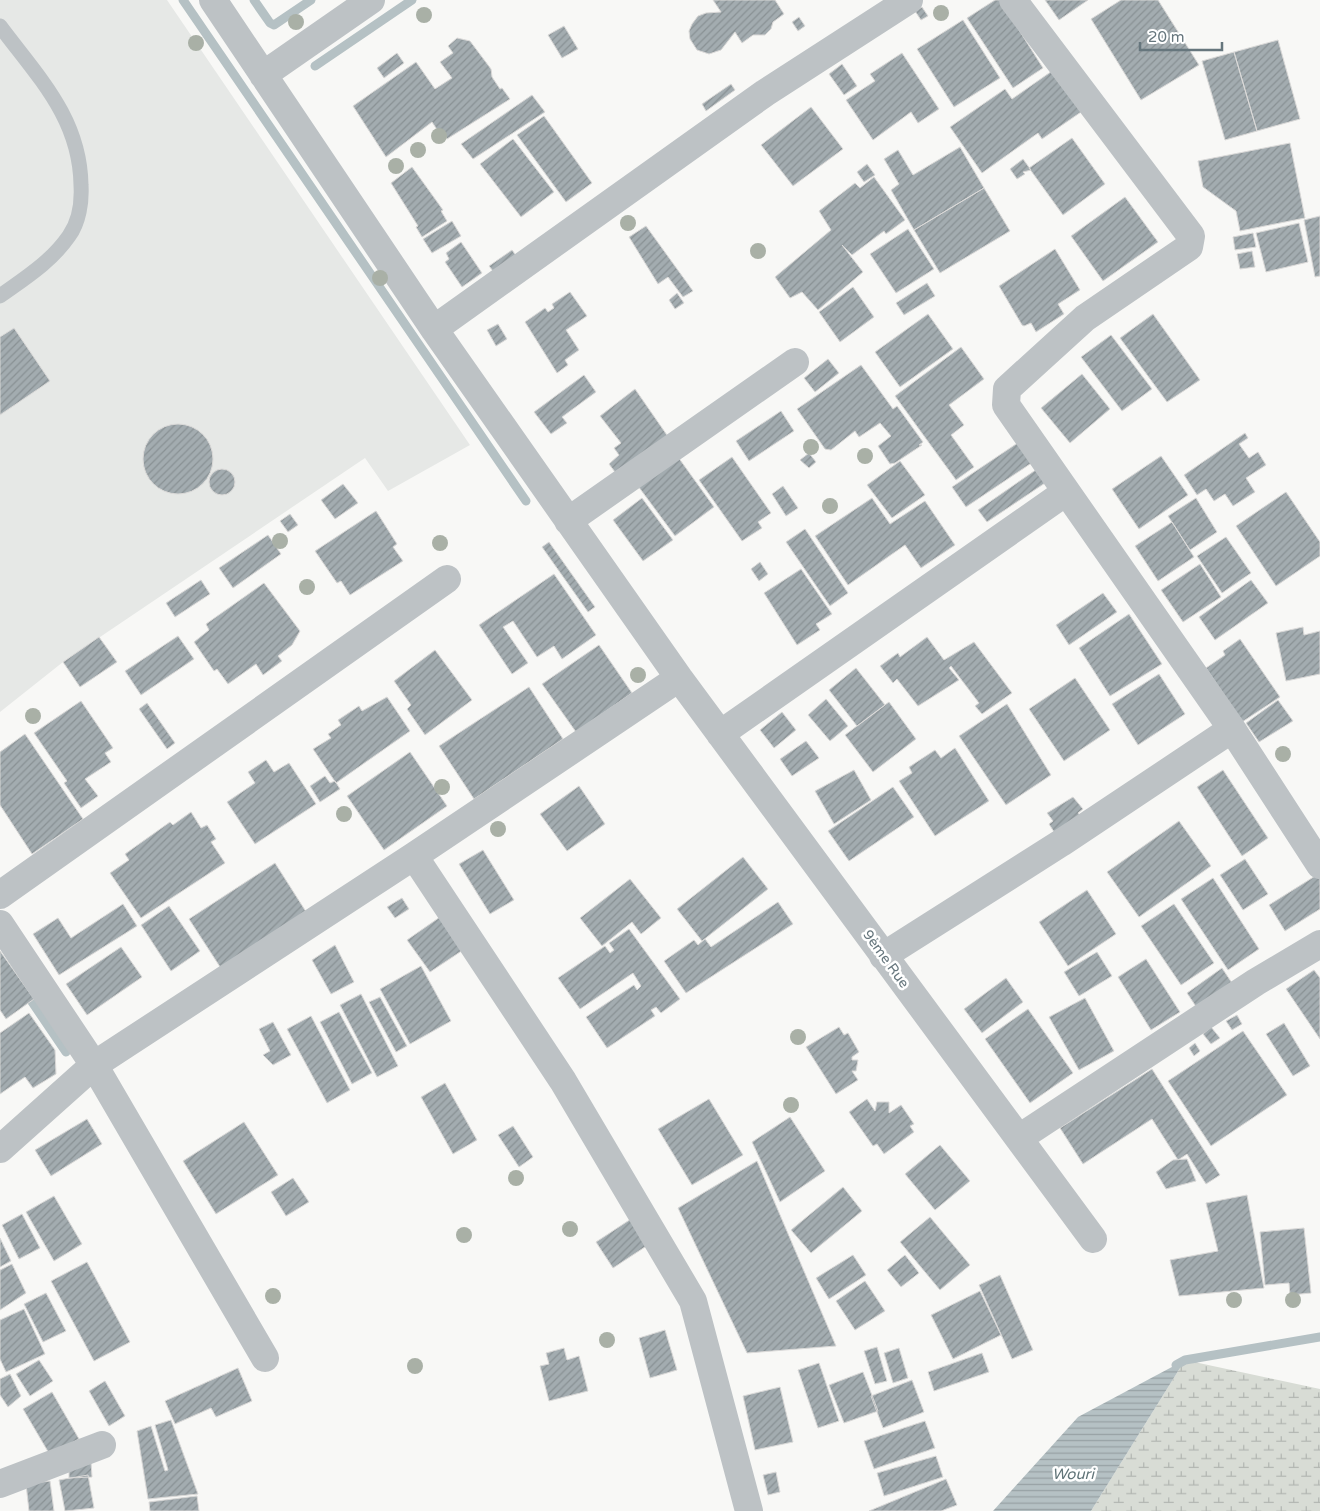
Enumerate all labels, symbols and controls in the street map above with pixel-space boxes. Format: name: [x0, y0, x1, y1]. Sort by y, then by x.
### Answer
scale bar: [1140, 20, 1222, 52]
text: 20 m: [1148, 28, 1185, 46]
street label: 9ème Rue: [859, 927, 913, 991]
water label: Wouri: [1052, 1465, 1096, 1483]

